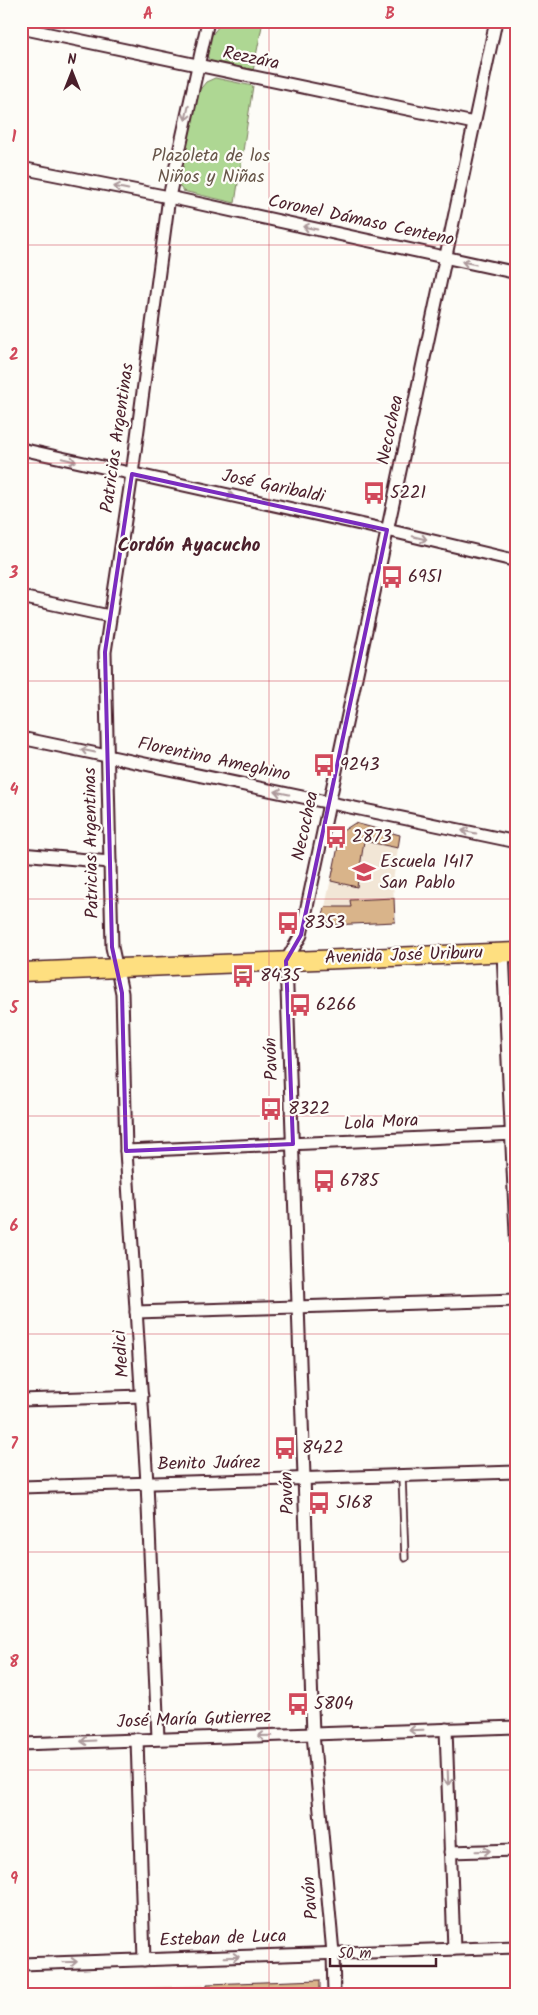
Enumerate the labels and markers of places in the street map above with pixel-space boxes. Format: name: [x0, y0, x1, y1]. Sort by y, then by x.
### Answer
place label: 5221: [390, 479, 426, 508]
bus stop icon: 5221: [361, 480, 387, 506]
place label: 6951: [408, 563, 442, 592]
bus stop icon: 6951: [379, 564, 405, 590]
place label: 9243: [340, 751, 379, 780]
bus stop icon: 9243: [311, 752, 337, 778]
place label: 2873: [352, 823, 392, 852]
bus stop icon: 2873: [323, 824, 349, 850]
place label: Escuela 1417 San Pablo: [380, 848, 473, 898]
school or university icon: Escuela 1417 San Pablo: [351, 859, 377, 885]
place label: 8353: [304, 909, 345, 938]
bus stop icon: 8353: [275, 910, 301, 936]
place label: 8435: [260, 962, 302, 991]
bus stop icon: 8435: [230, 963, 256, 989]
place label: 6266: [316, 991, 356, 1020]
bus stop icon: 6266: [287, 992, 313, 1018]
place label: 8322: [288, 1095, 330, 1124]
bus stop icon: 8322: [258, 1096, 284, 1122]
place label: 6785: [340, 1167, 380, 1196]
bus stop icon: 6785: [311, 1168, 337, 1194]
place label: 8422: [302, 1434, 344, 1463]
bus stop icon: 8422: [272, 1435, 298, 1461]
place label: 5168: [336, 1489, 372, 1518]
bus stop icon: 5168: [306, 1490, 332, 1516]
place label: 5804: [314, 1690, 354, 1719]
bus stop icon: 5804: [285, 1691, 311, 1717]

